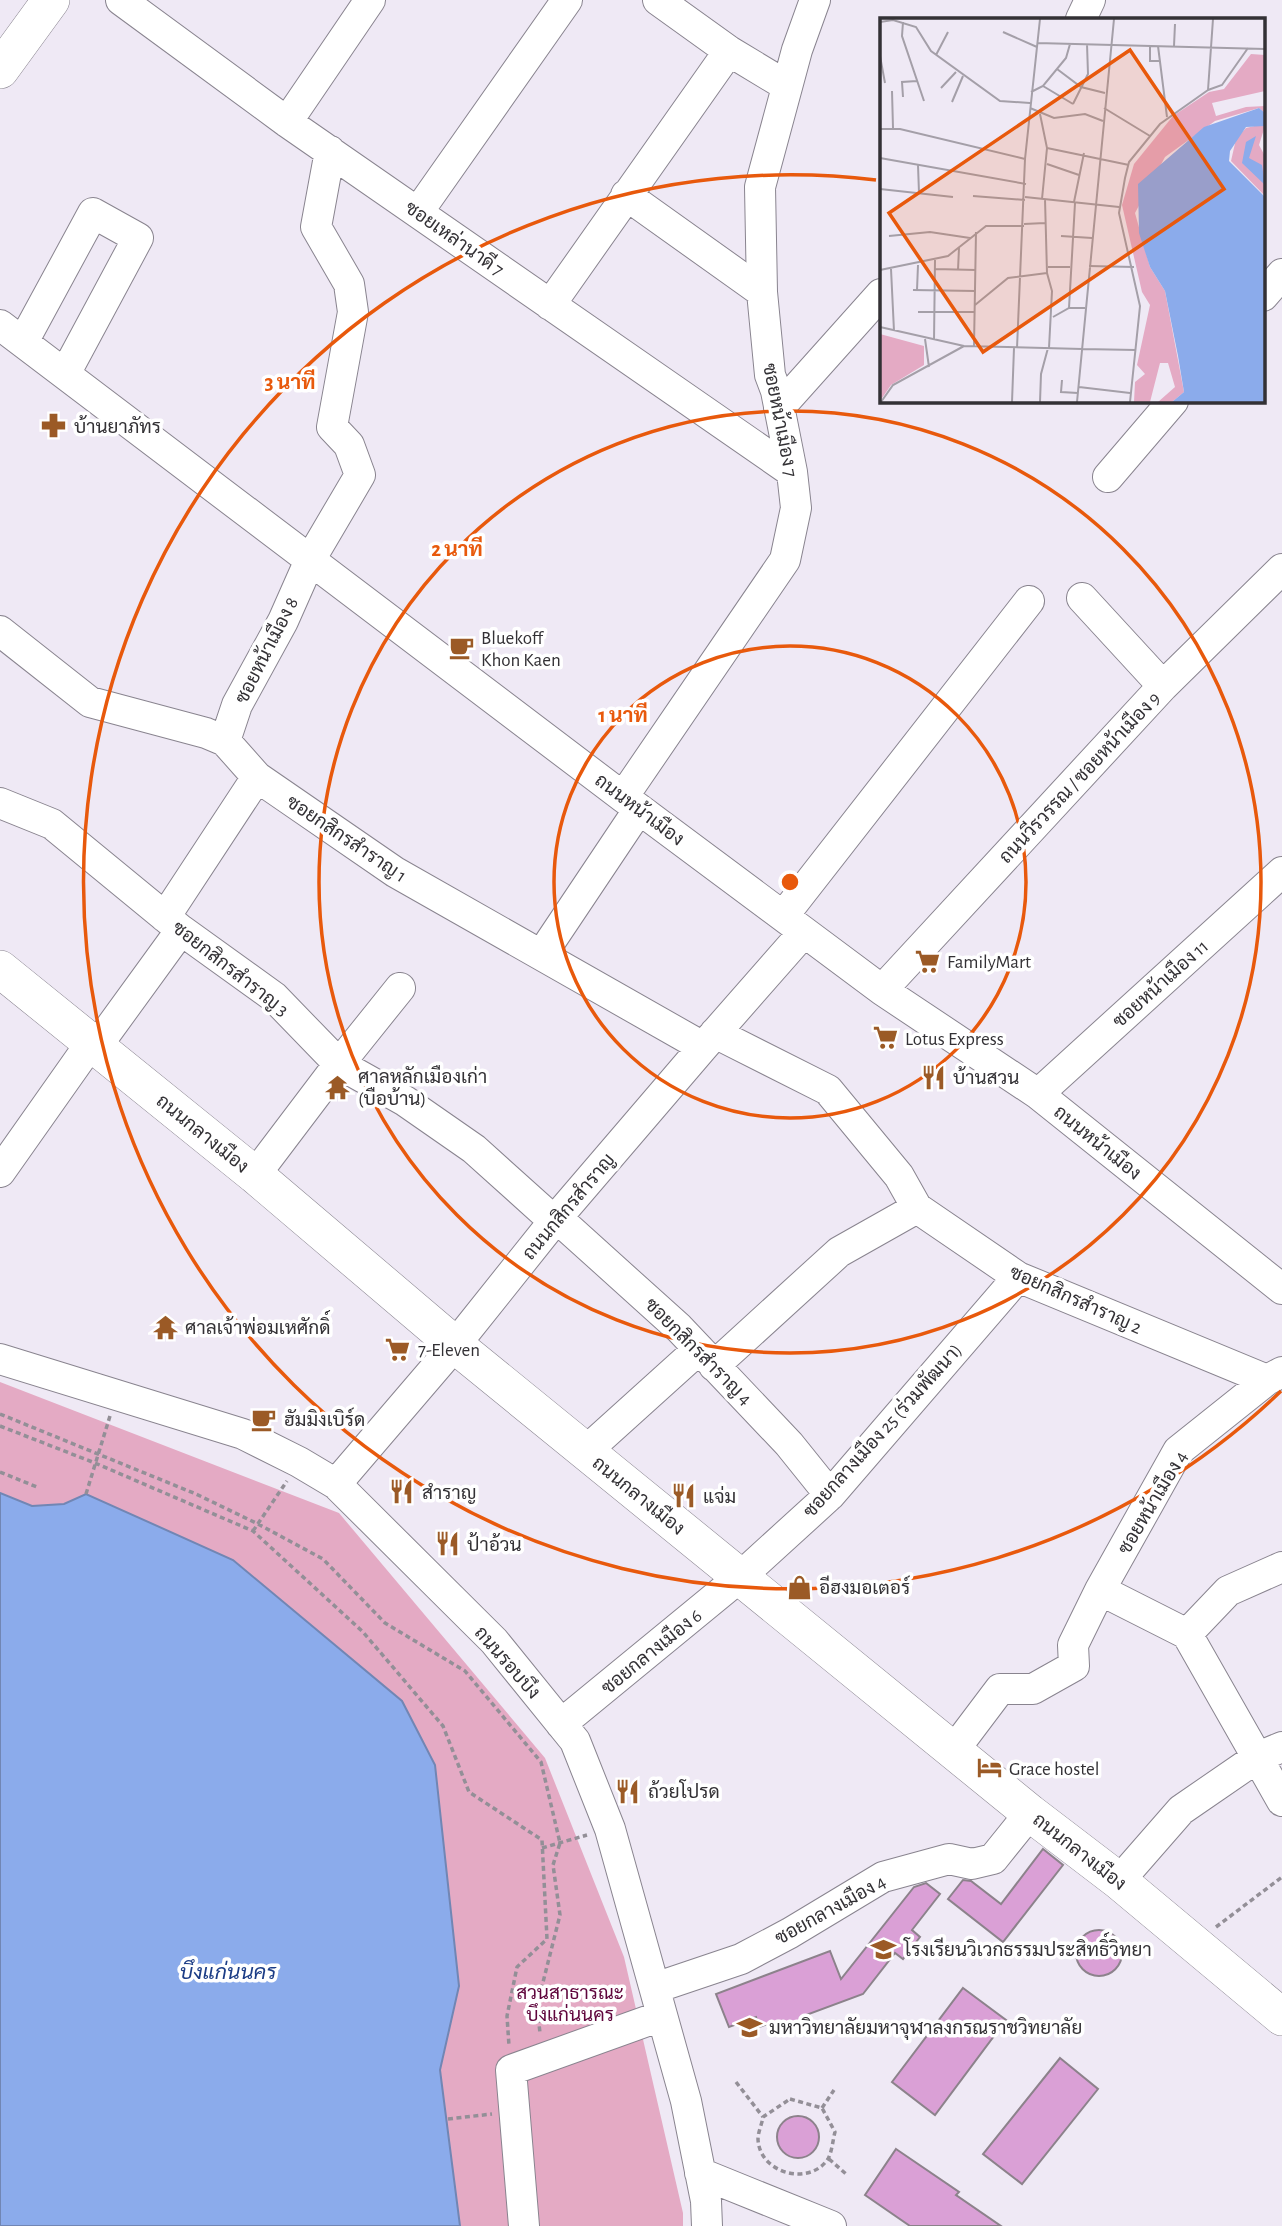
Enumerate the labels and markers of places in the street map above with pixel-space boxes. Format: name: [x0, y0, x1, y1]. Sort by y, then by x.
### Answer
pharmacy icon: บ้านยาภัทร: [40, 412, 68, 440]
place label: บ้านยาภัทร: [74, 415, 161, 437]
place label: Bluekoff Khon Kaen: [481, 629, 561, 670]
cafe icon: Bluekoff Khon Kaen: [447, 634, 475, 662]
centre of rings: [778, 870, 802, 894]
supermarket icon: FamilyMart: [913, 947, 941, 975]
place label: FamilyMart: [947, 953, 1031, 972]
supermarket icon: Lotus Express: [871, 1024, 899, 1052]
place label: Lotus Express: [905, 1030, 1004, 1049]
restaurant icon: บ้านสวน: [919, 1063, 947, 1091]
place label: ศาลหลักเมืองเก่า (บือบ้าน): [358, 1065, 487, 1109]
place label: บ้านสวน: [953, 1066, 1019, 1088]
temple icon: ศาลหลักเมืองเก่า (บือบ้าน): [324, 1073, 352, 1101]
place label: ศาลเจ้าพ่อมเหศักดิ์: [185, 1309, 330, 1338]
temple icon: ศาลเจ้าพ่อมเหศักดิ์: [151, 1313, 179, 1341]
supermarket icon: 7-Eleven: [384, 1335, 412, 1363]
place label: 7-Eleven: [418, 1341, 480, 1360]
cafe icon: ฮัมมิงเบิร์ด: [250, 1405, 278, 1433]
place label: ฮัมมิงเบิร์ด: [284, 1407, 365, 1430]
restaurant icon: สำราญ: [388, 1478, 416, 1506]
restaurant icon: แจ่ม: [669, 1482, 697, 1510]
place label: สำราญ: [422, 1483, 476, 1504]
place label: แจ่ม: [703, 1485, 736, 1507]
restaurant icon: ป้าอ้วน: [433, 1530, 461, 1558]
place label: ป้าอ้วน: [467, 1532, 522, 1555]
shop icon: อีฮงมอเตอร์: [785, 1573, 813, 1601]
place label: อีฮงมอเตอร์: [819, 1575, 910, 1598]
hotel icon: Grace hostel: [975, 1754, 1003, 1782]
place label: Grace hostel: [1009, 1760, 1099, 1779]
restaurant icon: ถ้วยโปรด: [614, 1777, 642, 1805]
place label: ถ้วยโปรด: [648, 1779, 720, 1802]
place label: โรงเรียนวิเวกธรรมประสิทธิ์วิทยา: [903, 1931, 1152, 1960]
school or university icon: โรงเรียนวิเวกธรรมประสิทธิ์วิทยา: [870, 1935, 898, 1963]
school or university icon: มหาวิทยาลัยมหาจุฬาลงกรณราชวิทยาลัย: [735, 2013, 763, 2041]
place label: มหาวิทยาลัยมหาจุฬาลงกรณราชวิทยาลัย: [769, 2017, 1082, 2040]

